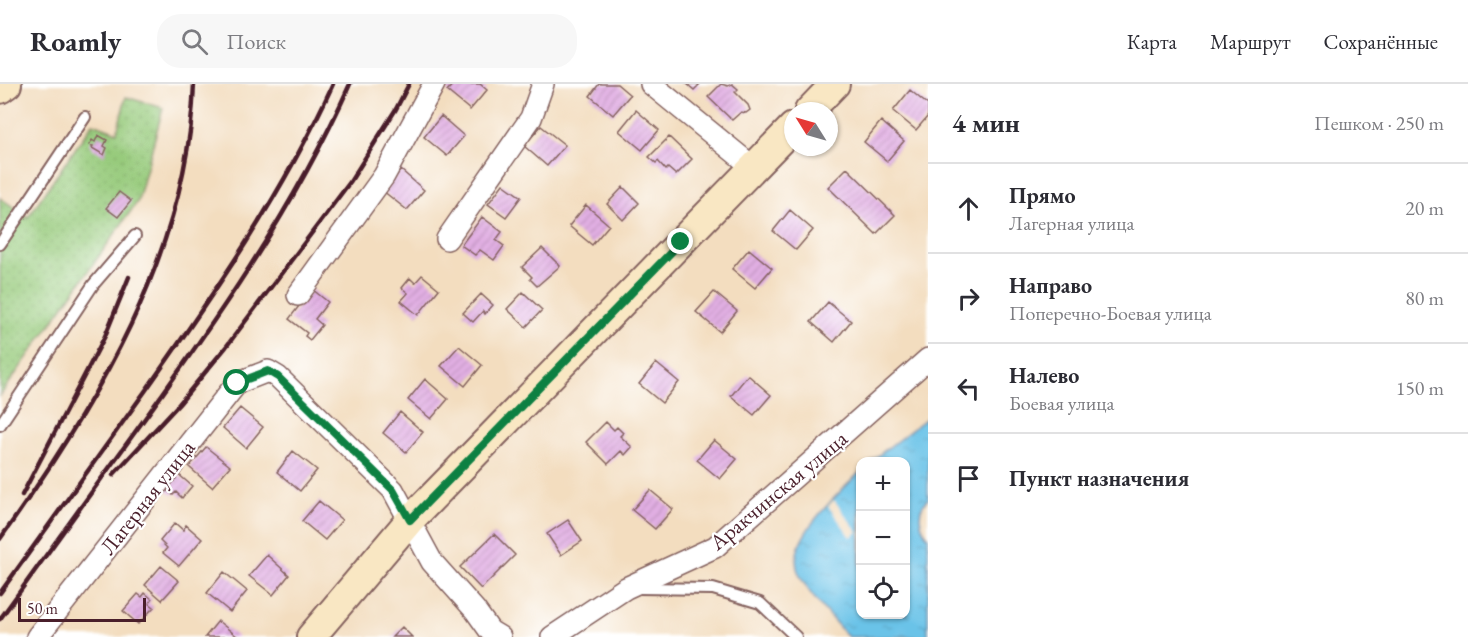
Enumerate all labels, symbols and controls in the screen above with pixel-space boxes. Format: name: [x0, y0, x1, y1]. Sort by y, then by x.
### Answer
search box: [157, 14, 577, 68]
text: Roamly: [30, 23, 121, 59]
icon: search: [178, 25, 211, 58]
text: Поиск: [226, 27, 286, 56]
text: Карта: [1127, 28, 1177, 55]
text: Маршрут: [1210, 28, 1291, 55]
text: Сохранённые: [1324, 28, 1438, 55]
north arrow: [784, 102, 838, 156]
text: 4 мин: [952, 106, 1020, 140]
text: Пешком · 250 m: [1314, 110, 1444, 136]
text: Прямо: [1009, 181, 1076, 210]
icon: ahead: [952, 192, 985, 225]
text: 20 m: [1405, 195, 1444, 221]
text: Лагерная улица: [1009, 210, 1135, 236]
route end: [667, 228, 693, 254]
text: Направо: [1009, 271, 1092, 300]
icon: right: [952, 282, 985, 315]
text: 80 m: [1405, 285, 1444, 311]
text: Поперечно-Боевая улица: [1009, 300, 1212, 326]
text: Налево: [1009, 361, 1079, 390]
route start: [223, 369, 249, 395]
icon: left: [952, 372, 985, 405]
text: 150 m: [1396, 375, 1444, 401]
text: Боевая улица: [1009, 390, 1115, 416]
street label: Аракчинская улица: [702, 424, 854, 557]
street label: Лагерная улица: [93, 434, 201, 561]
map controls: [856, 457, 910, 619]
button: +: [856, 457, 910, 511]
icon: arrive: [952, 462, 985, 495]
text: Пункт назначения: [1009, 464, 1189, 493]
button: −: [856, 511, 910, 565]
button: locate: [856, 565, 910, 619]
scale bar: [18, 595, 146, 622]
text: 50 m: [27, 598, 58, 619]

